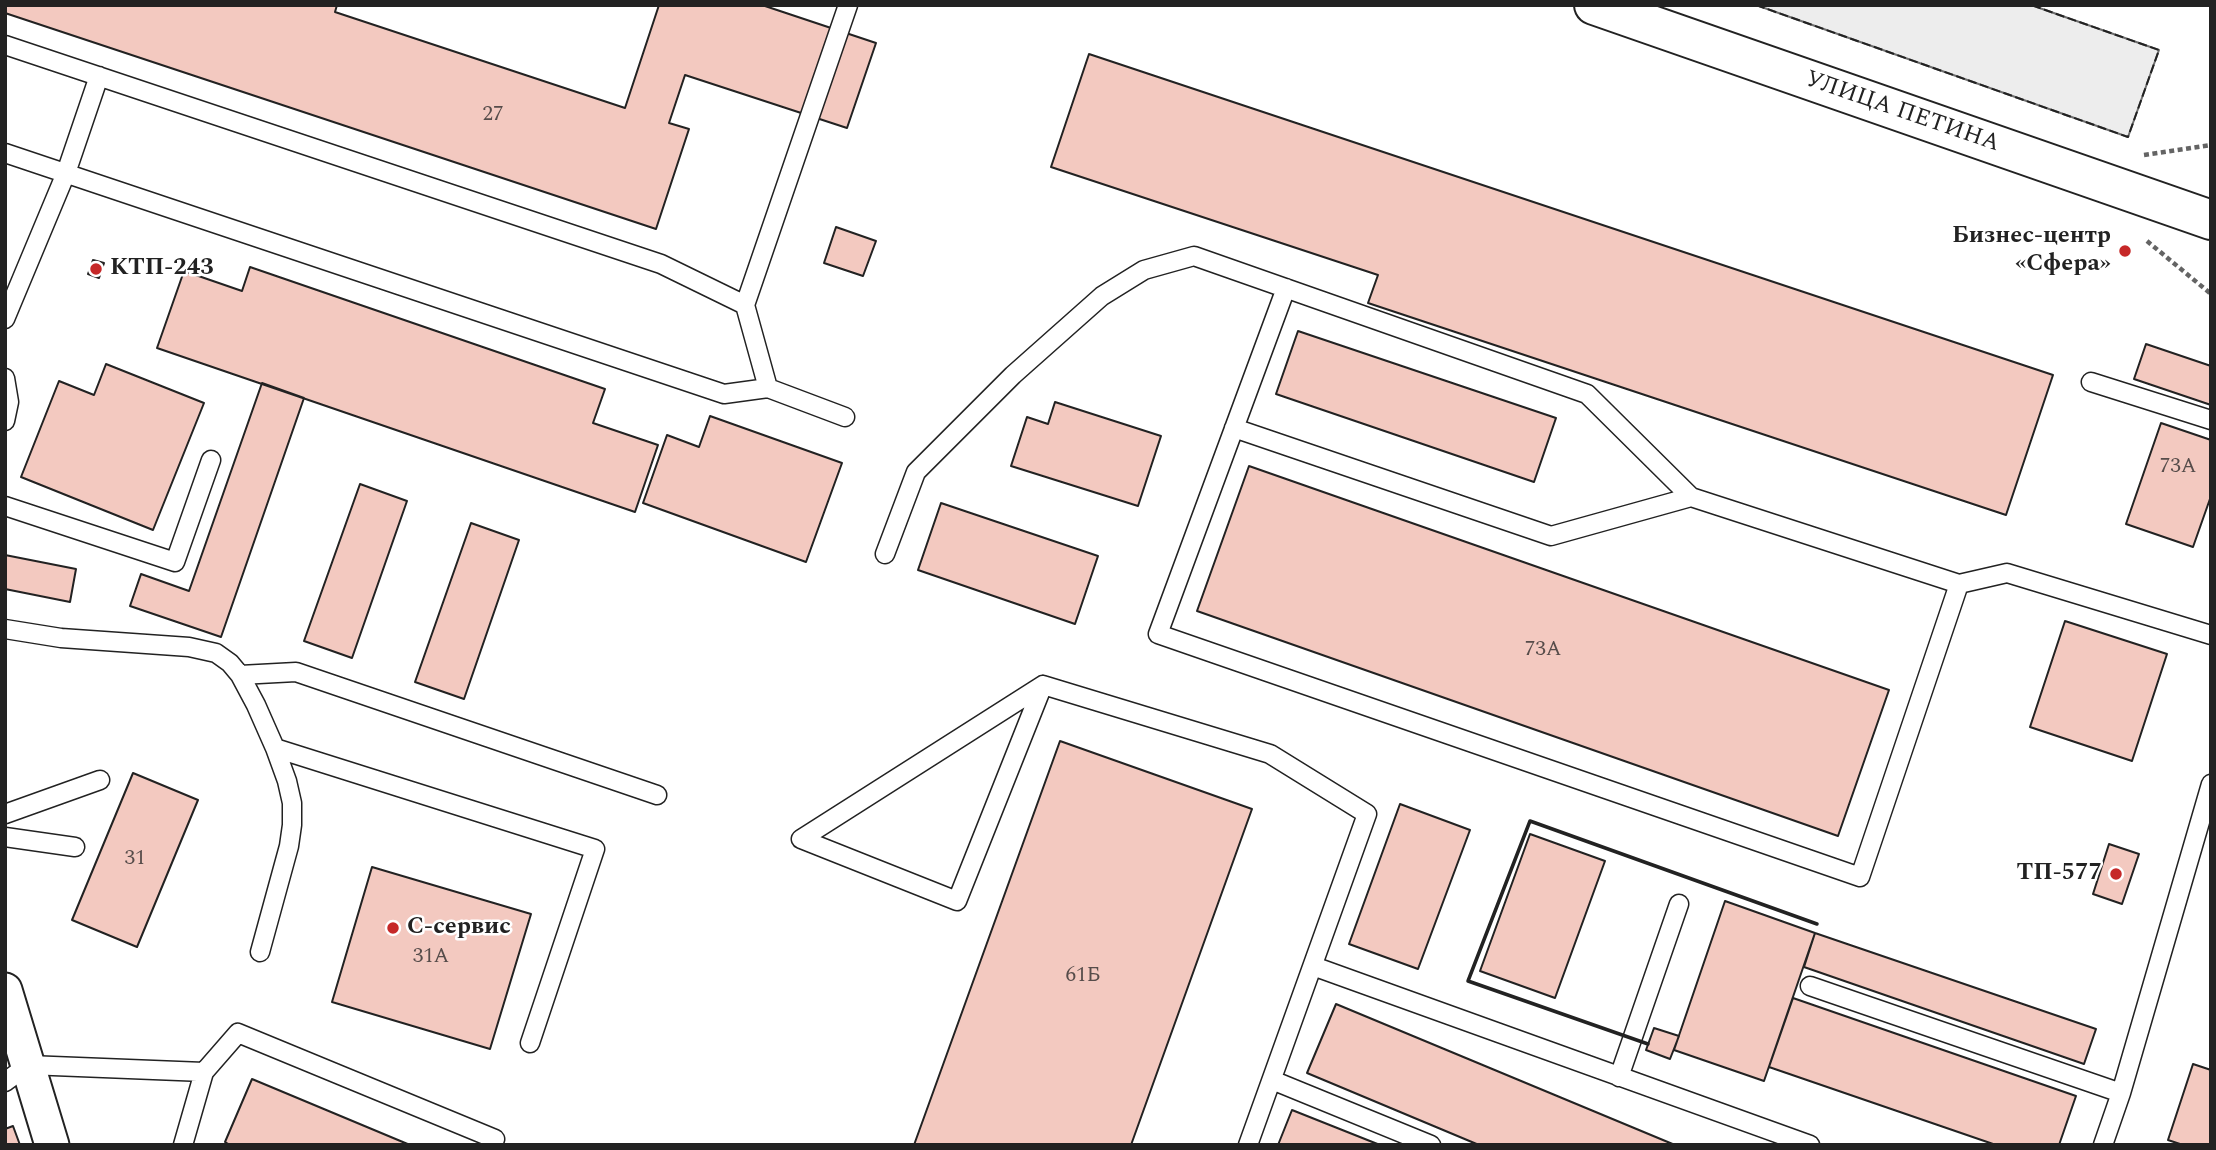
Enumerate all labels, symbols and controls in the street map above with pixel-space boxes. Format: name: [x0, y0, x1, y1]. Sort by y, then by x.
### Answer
street label: УЛИЦА ПЕТИНА: [1801, 66, 2003, 160]
house number: 27: [483, 103, 503, 129]
place label: Бизнес-центр «Сфера»: [1952, 223, 2111, 279]
marker: Бизнес-центр «Сфера»: [2117, 243, 2133, 259]
place label: КТП-243: [110, 255, 214, 283]
marker: КТП-243: [88, 261, 104, 277]
house number: 73А: [2160, 455, 2196, 481]
house number: 73А: [1525, 638, 1561, 664]
house number: 31: [125, 847, 145, 873]
place label: ТП-577: [2016, 860, 2102, 888]
marker: ТП-577: [2108, 866, 2124, 882]
place label: С-сервис: [407, 914, 511, 942]
marker: С-сервис: [385, 920, 401, 936]
house number: 31А: [413, 945, 449, 971]
house number: 61Б: [1065, 964, 1101, 990]

